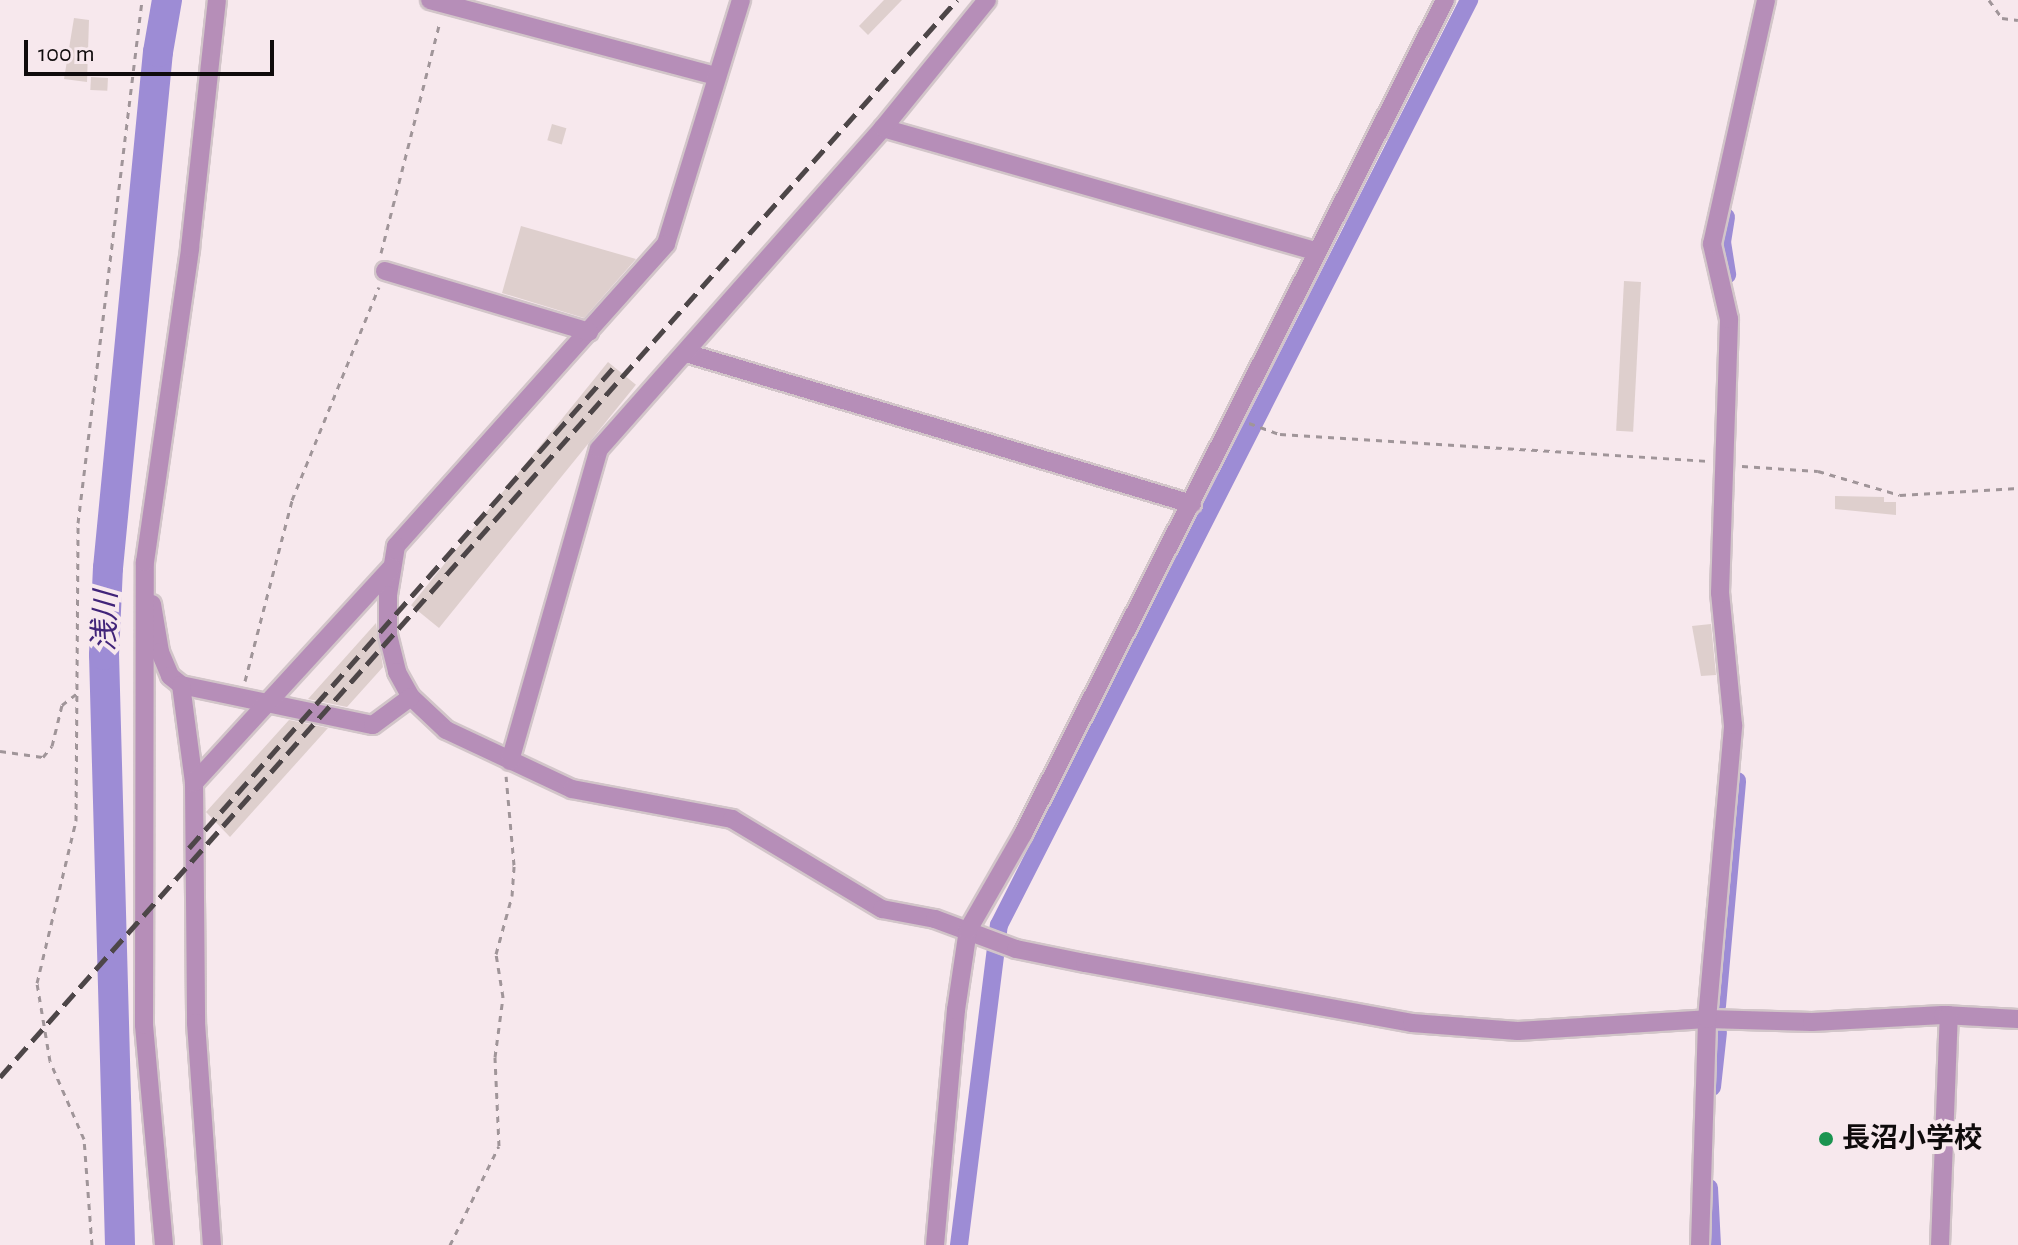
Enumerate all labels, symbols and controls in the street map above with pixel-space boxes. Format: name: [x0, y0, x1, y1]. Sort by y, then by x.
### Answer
scale bar: [28, 24, 278, 74]
text: 100 m: [38, 42, 95, 66]
water label: 浅川: [87, 590, 125, 652]
place label: 長沼小学校: [1842, 1122, 1982, 1156]
marker: 長沼小学校: [1817, 1130, 1835, 1148]

